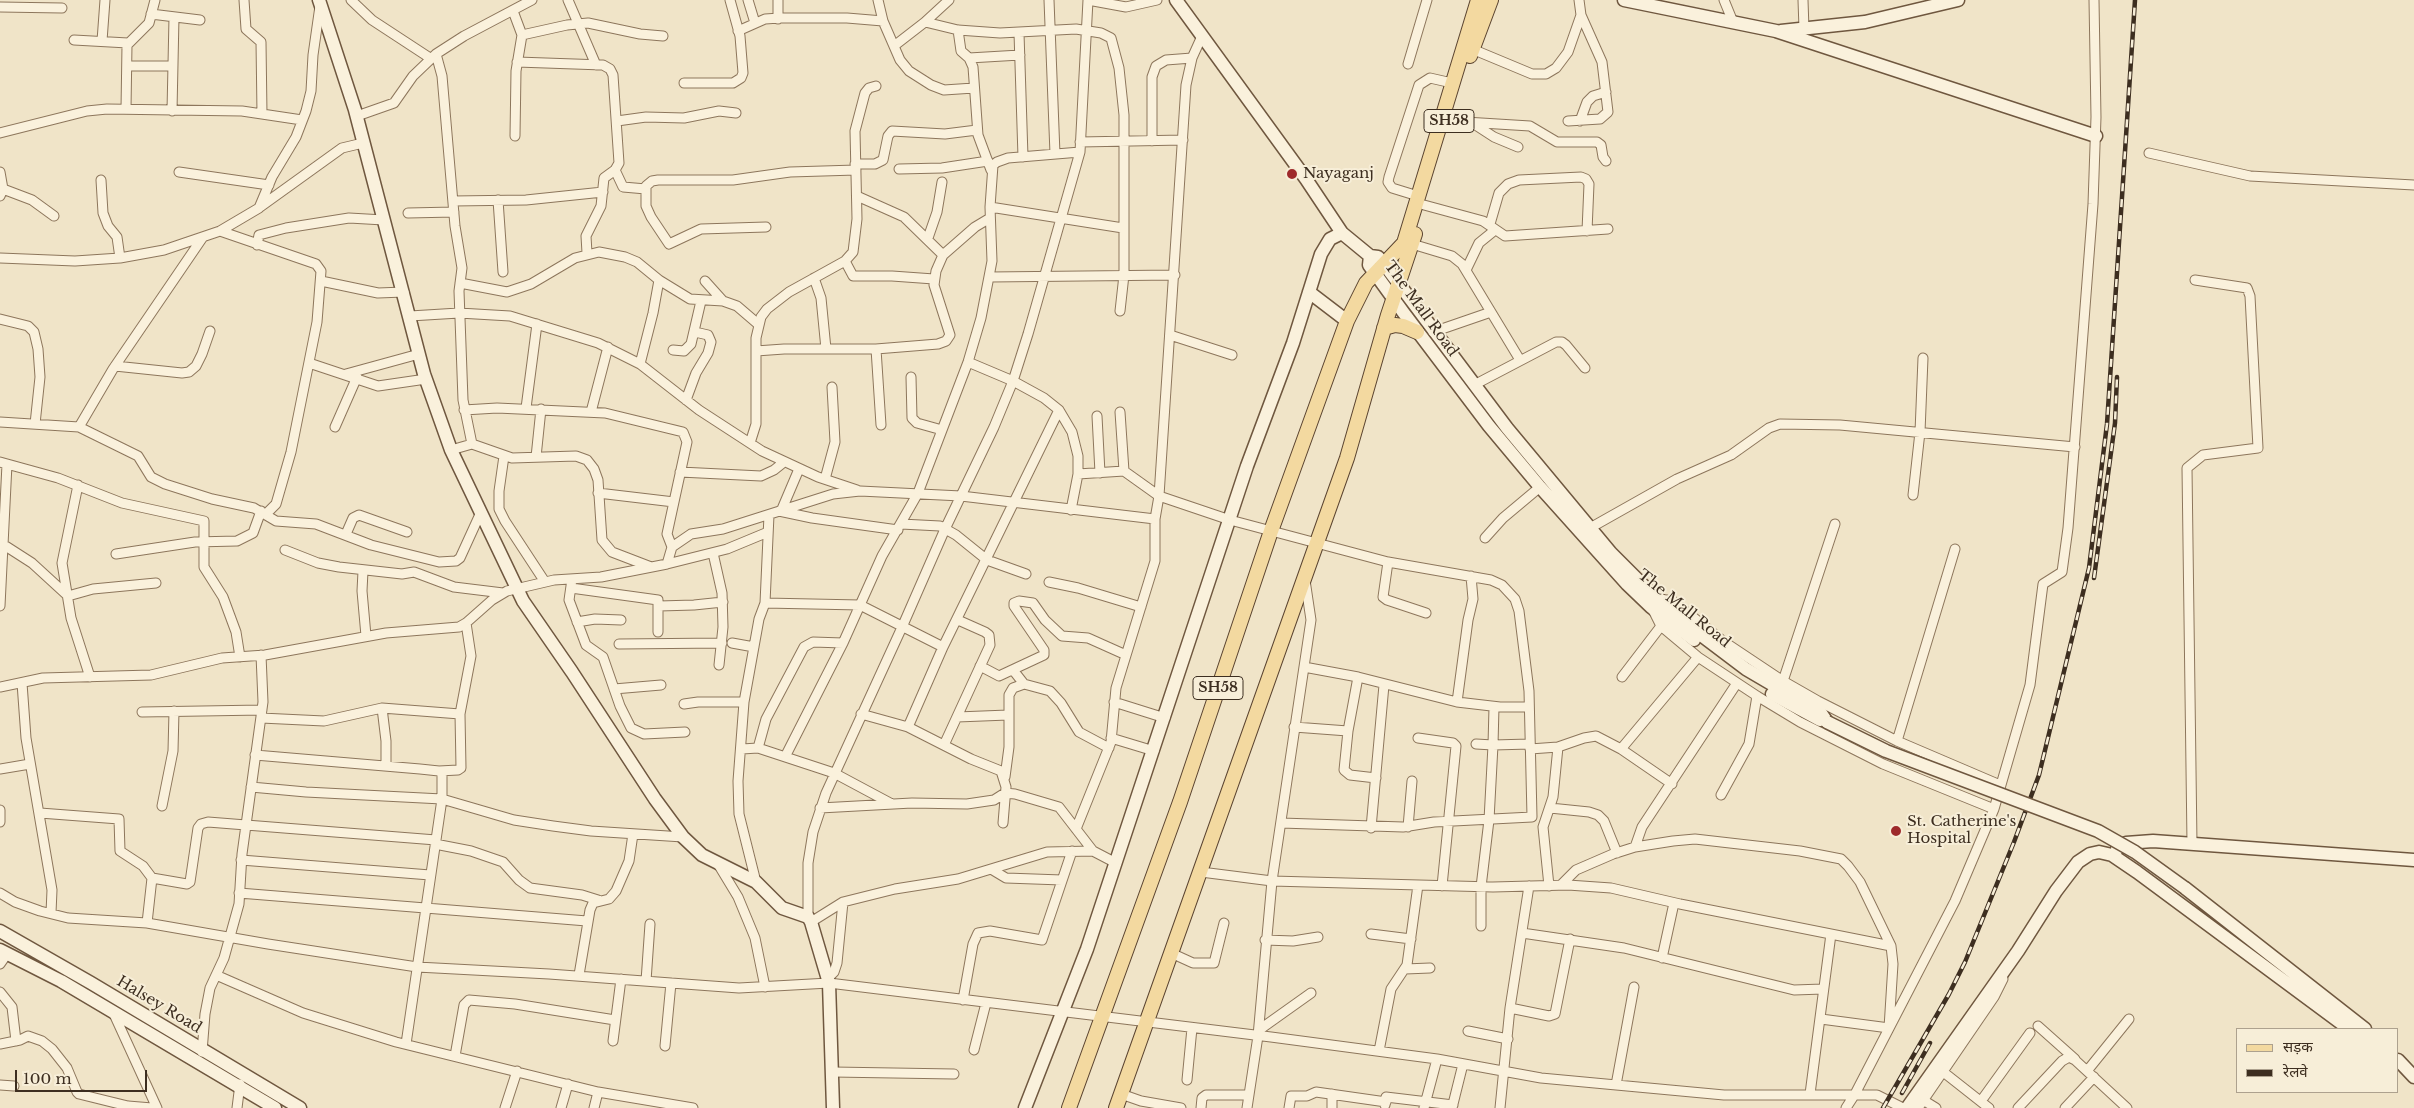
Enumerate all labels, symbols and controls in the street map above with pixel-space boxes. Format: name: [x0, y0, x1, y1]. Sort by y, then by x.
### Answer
road number: SH58: [1424, 110, 1474, 132]
place label: Nayaganj: [1303, 165, 1374, 183]
marker: Nayaganj: [1285, 167, 1299, 181]
street label: The Mall Road: [1380, 258, 1462, 360]
street label: The Mall Road: [1634, 566, 1734, 652]
road number: SH58: [1193, 676, 1243, 700]
place label: St. Catherine's Hospital: [1907, 813, 2016, 848]
marker: St. Catherine's Hospital: [1889, 824, 1903, 838]
street label: Halsey Road: [113, 973, 205, 1037]
legend: [2236, 1028, 2399, 1093]
text: सड़क: [2283, 1037, 2313, 1056]
scale bar: [18, 1060, 150, 1092]
text: रेलवे: [2283, 1062, 2308, 1081]
text: 100 m: [23, 1069, 72, 1088]

